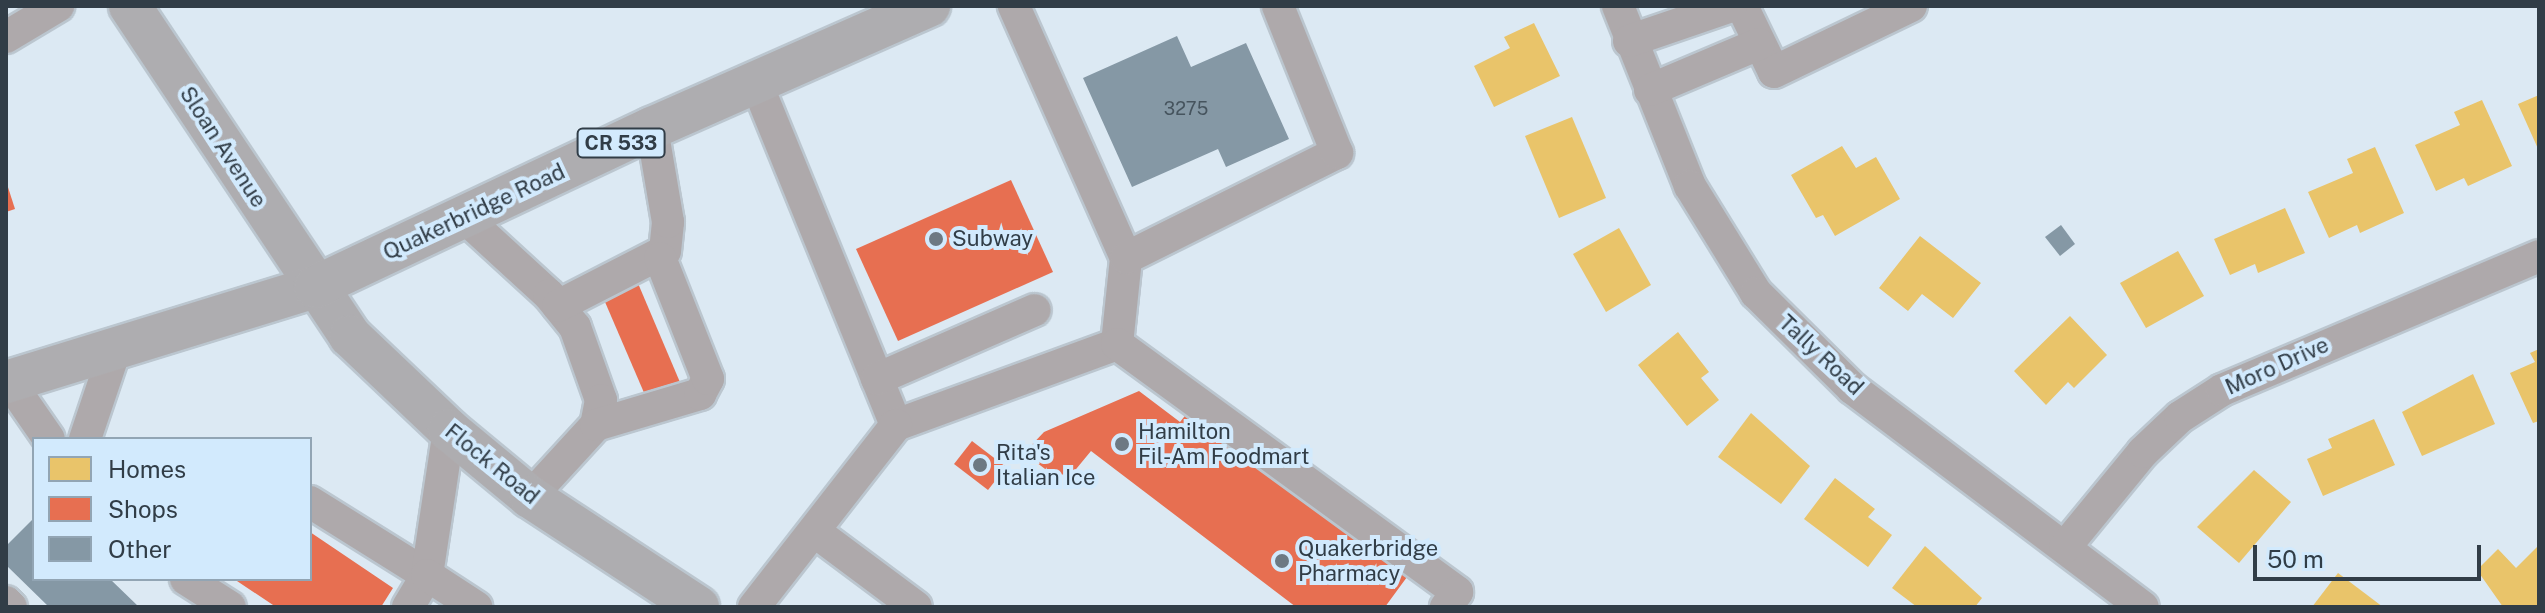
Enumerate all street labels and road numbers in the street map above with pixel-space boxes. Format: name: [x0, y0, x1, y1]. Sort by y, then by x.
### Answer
street label: Sloan Avenue: [174, 82, 272, 212]
road number: CR 533: [575, 127, 667, 159]
street label: Quakerbridge Road: [379, 158, 569, 266]
street label: Tally Road: [1773, 309, 1869, 401]
street label: Moro Drive: [2221, 331, 2333, 401]
street label: Flock Road: [440, 418, 544, 510]

